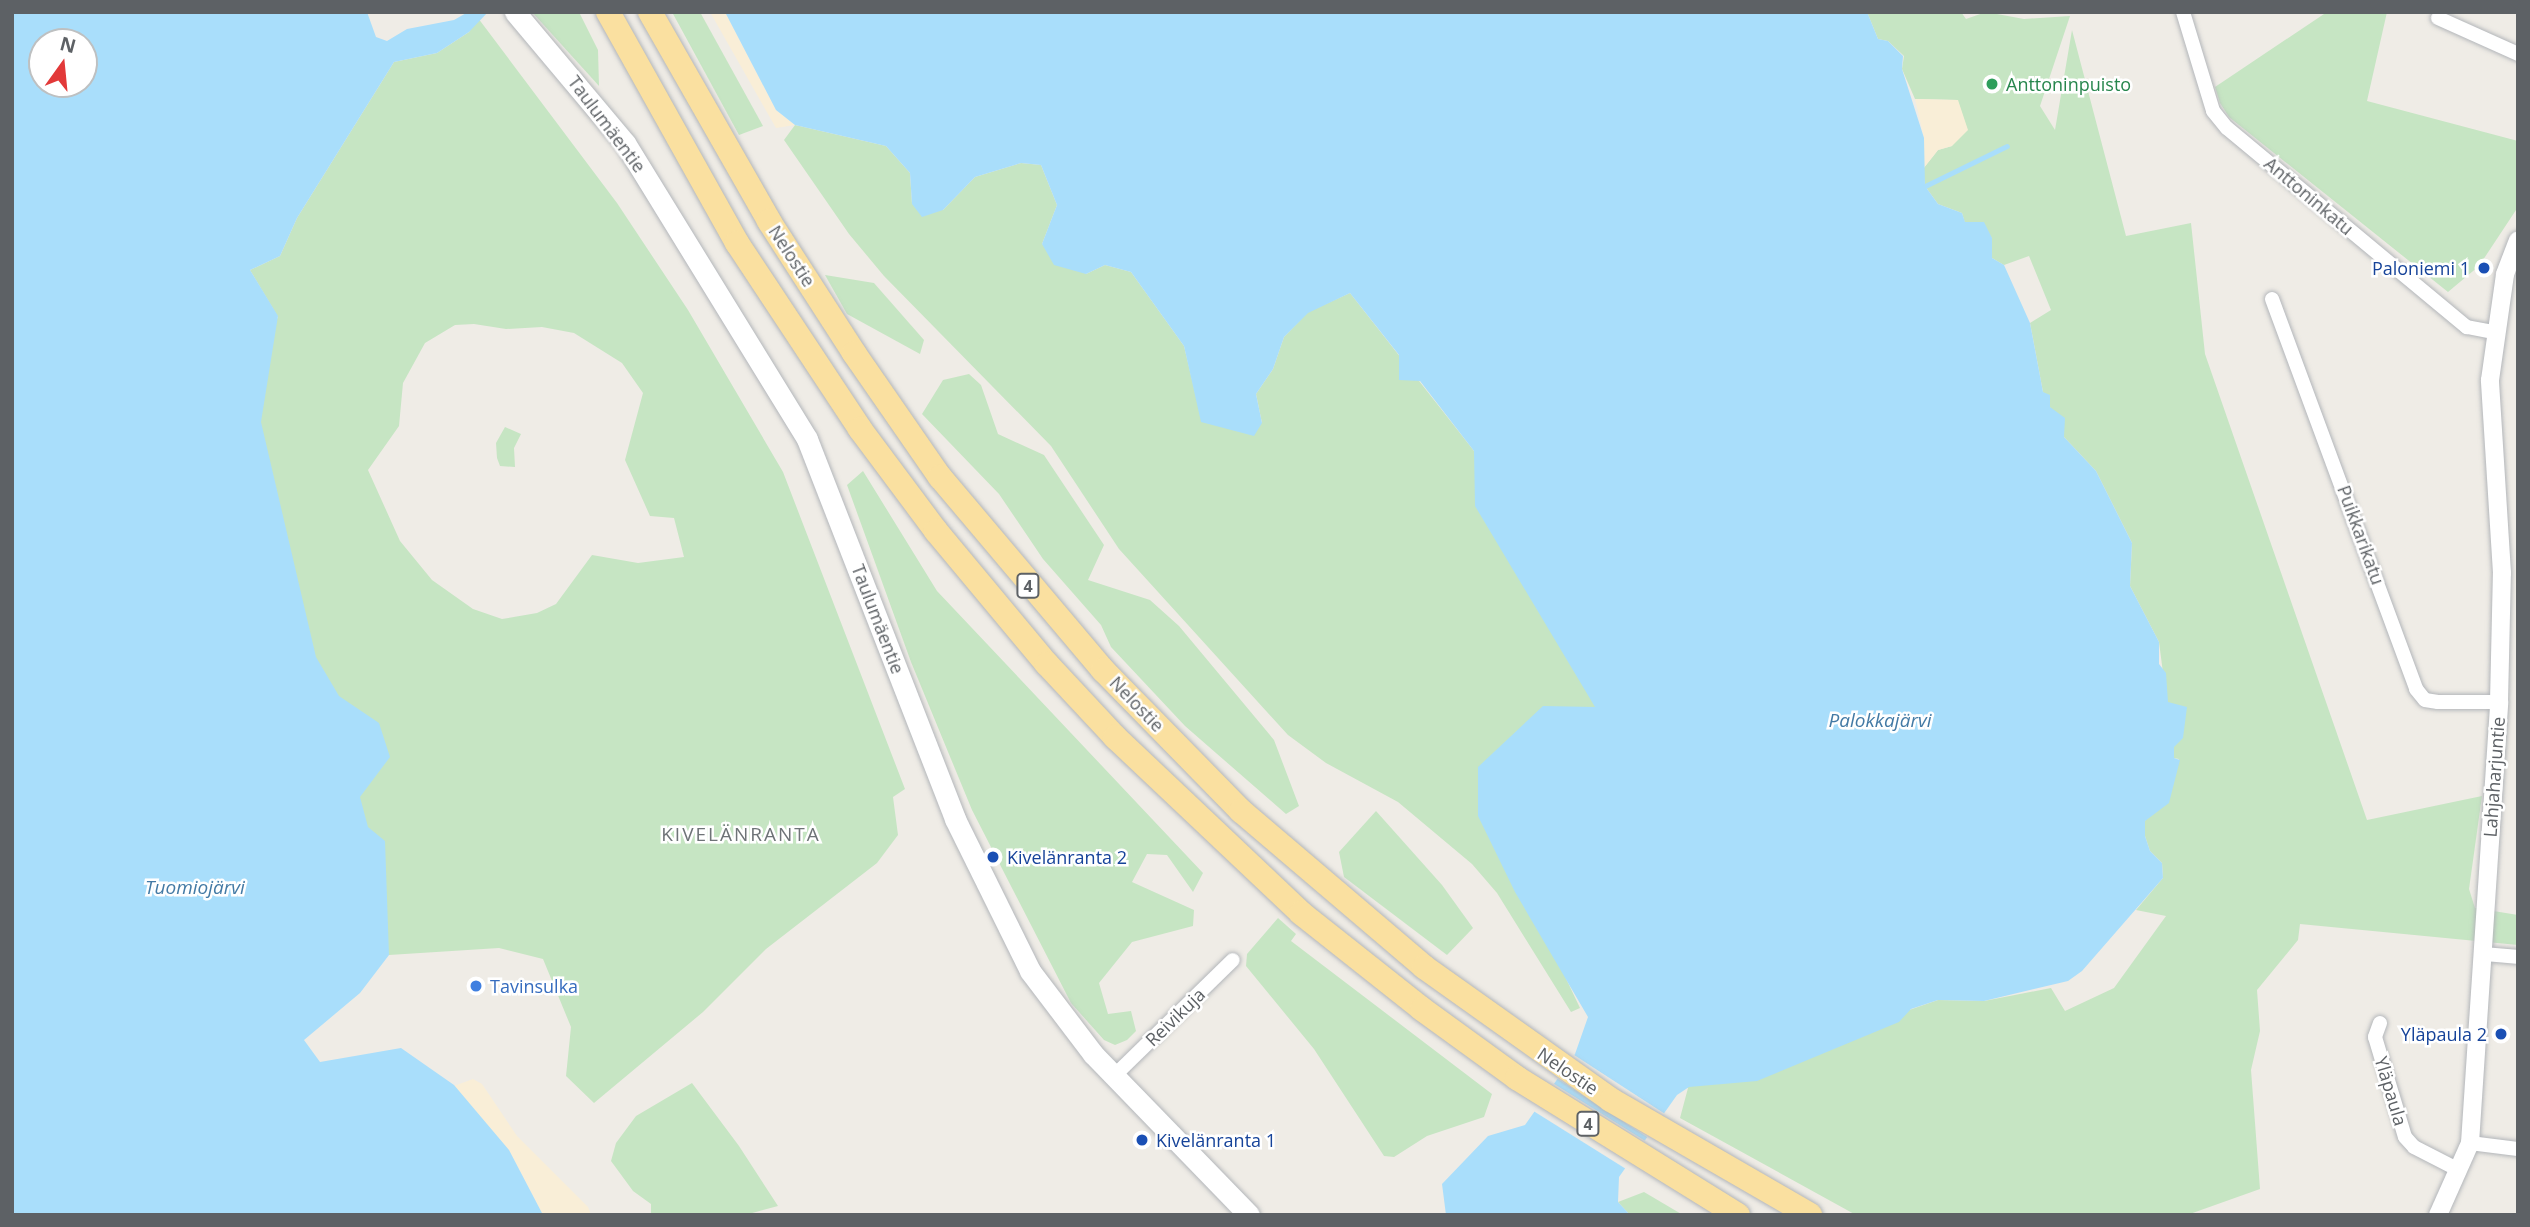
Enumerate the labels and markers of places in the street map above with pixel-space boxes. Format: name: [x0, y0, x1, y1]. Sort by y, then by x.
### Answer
place label: Anttoninpuisto: [2006, 73, 2131, 95]
marker: Anttoninpuisto: [1984, 76, 2000, 92]
place label: Paloniemi 1: [2372, 257, 2470, 279]
marker: Paloniemi 1: [2476, 260, 2492, 276]
place label: Kivelänranta 2: [1007, 846, 1127, 868]
marker: Kivelänranta 2: [985, 849, 1001, 865]
place label: Tavinsulka: [490, 975, 578, 997]
marker: Tavinsulka: [468, 978, 484, 994]
place label: Yläpaula 2: [2401, 1023, 2487, 1045]
marker: Yläpaula 2: [2493, 1026, 2509, 1042]
place label: Kivelänranta 1: [1156, 1129, 1276, 1151]
marker: Kivelänranta 1: [1134, 1132, 1150, 1148]

